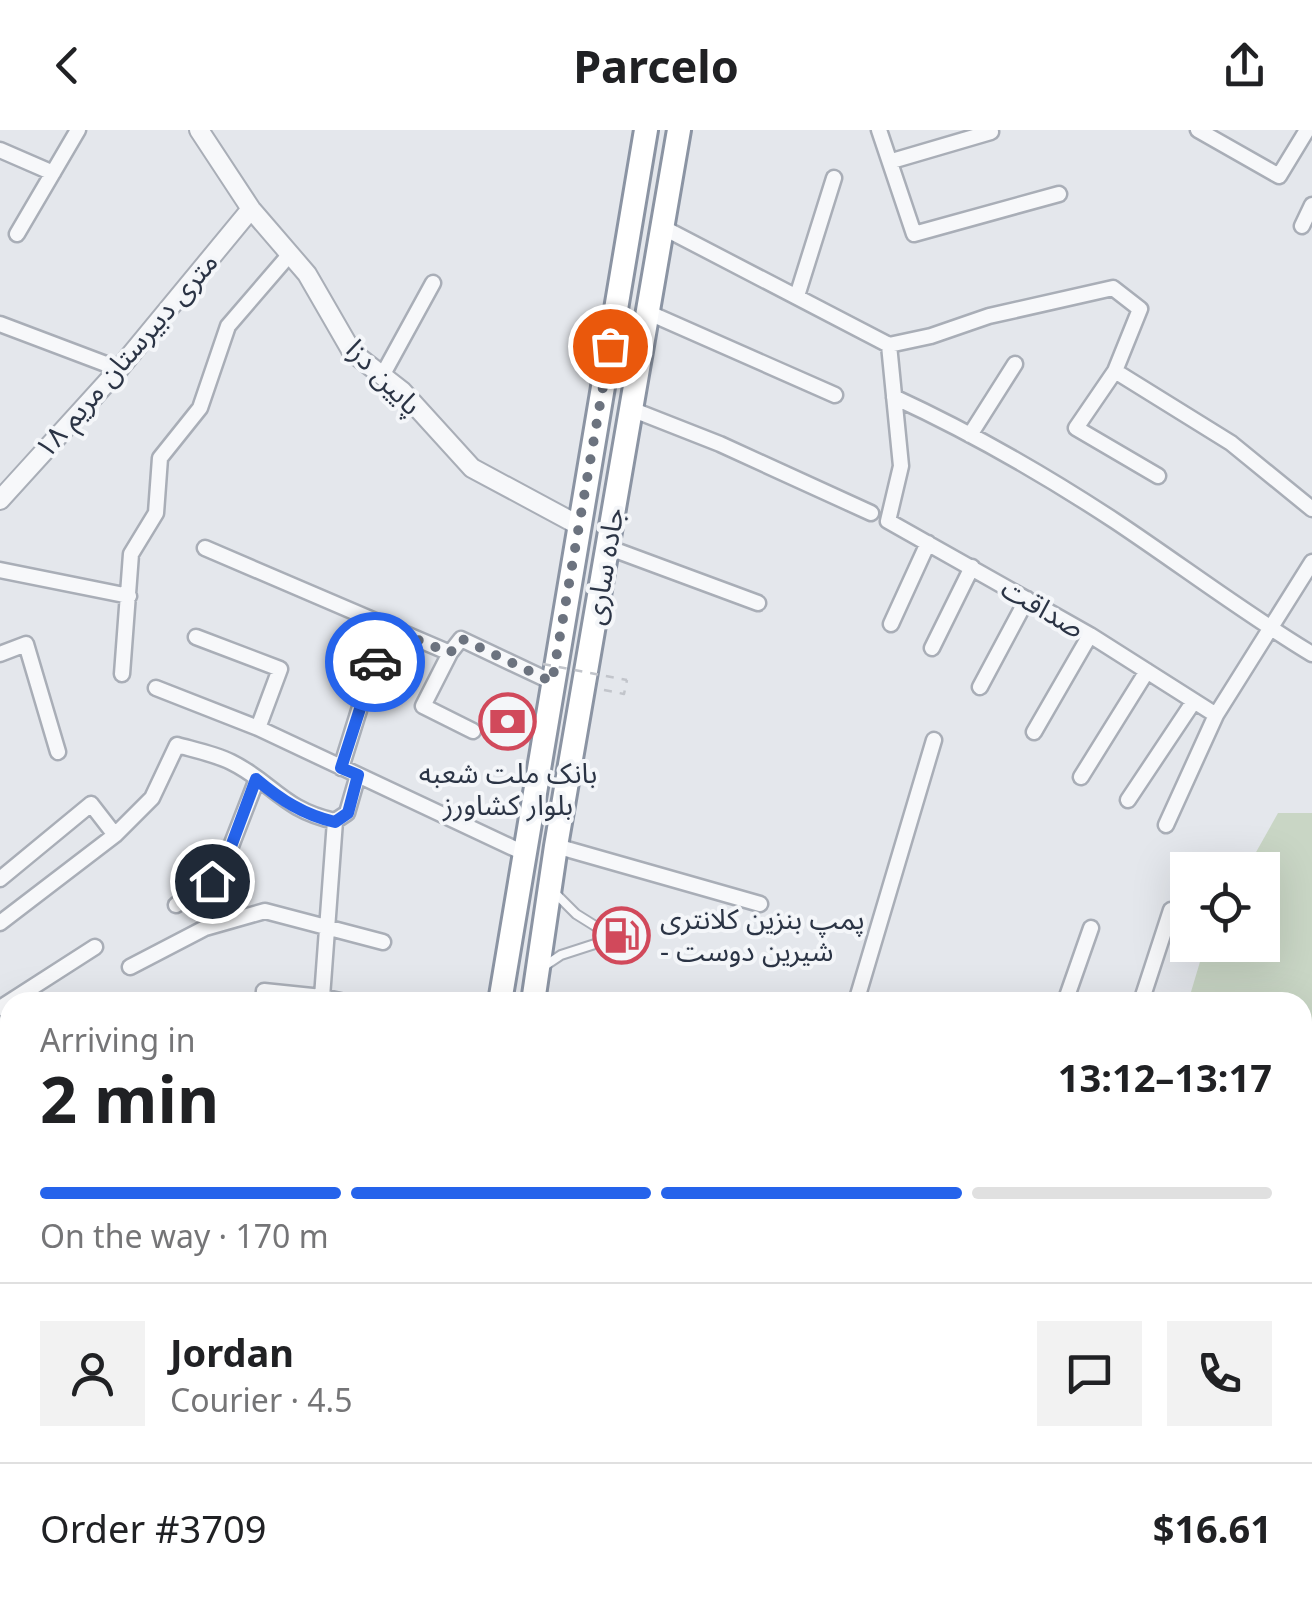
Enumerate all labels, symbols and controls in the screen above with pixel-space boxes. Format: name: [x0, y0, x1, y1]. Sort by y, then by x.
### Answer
text: Parcelo: [573, 35, 739, 96]
icon: back: [40, 38, 95, 93]
icon: share: [1217, 38, 1272, 93]
street label: ۱۸ متری دبیرستان مریم: [25, 243, 228, 468]
pin: [568, 304, 653, 389]
icon: bag: [583, 319, 638, 374]
street label: پایین دزا: [338, 330, 431, 423]
street label: جاده ساری: [574, 504, 632, 627]
street label: صداقت: [995, 568, 1092, 646]
courier: [325, 612, 425, 712]
icon: car: [348, 635, 403, 690]
bank icon: بانک ملت شعبه بلوار کشاورز: [478, 692, 538, 752]
place label: بانک ملت شعبه بلوار کشاورز: [419, 753, 597, 823]
pin: [170, 839, 255, 924]
map controls: [1170, 852, 1280, 962]
button: locate: [1170, 852, 1280, 962]
icon: home: [185, 854, 240, 909]
place label: پمپ بنزین کلانتری - شیرین دوست: [660, 899, 865, 969]
fuel station icon: پمپ بنزین کلانتری - شیرین دوست: [591, 905, 651, 965]
text: Arriving in: [40, 1018, 195, 1061]
text: 13:12–13:17: [1058, 1051, 1272, 1103]
text: 2 min: [40, 1054, 219, 1142]
text: On the way · 170 m: [40, 1214, 329, 1257]
button: person: [40, 1321, 145, 1426]
button: chat: [1037, 1321, 1142, 1426]
button: phone: [1167, 1321, 1272, 1426]
text: Jordan: [170, 1326, 294, 1378]
text: Courier · 4.5: [170, 1378, 353, 1421]
text: Order #3709: [40, 1502, 266, 1554]
text: $16.61: [1153, 1502, 1272, 1554]

